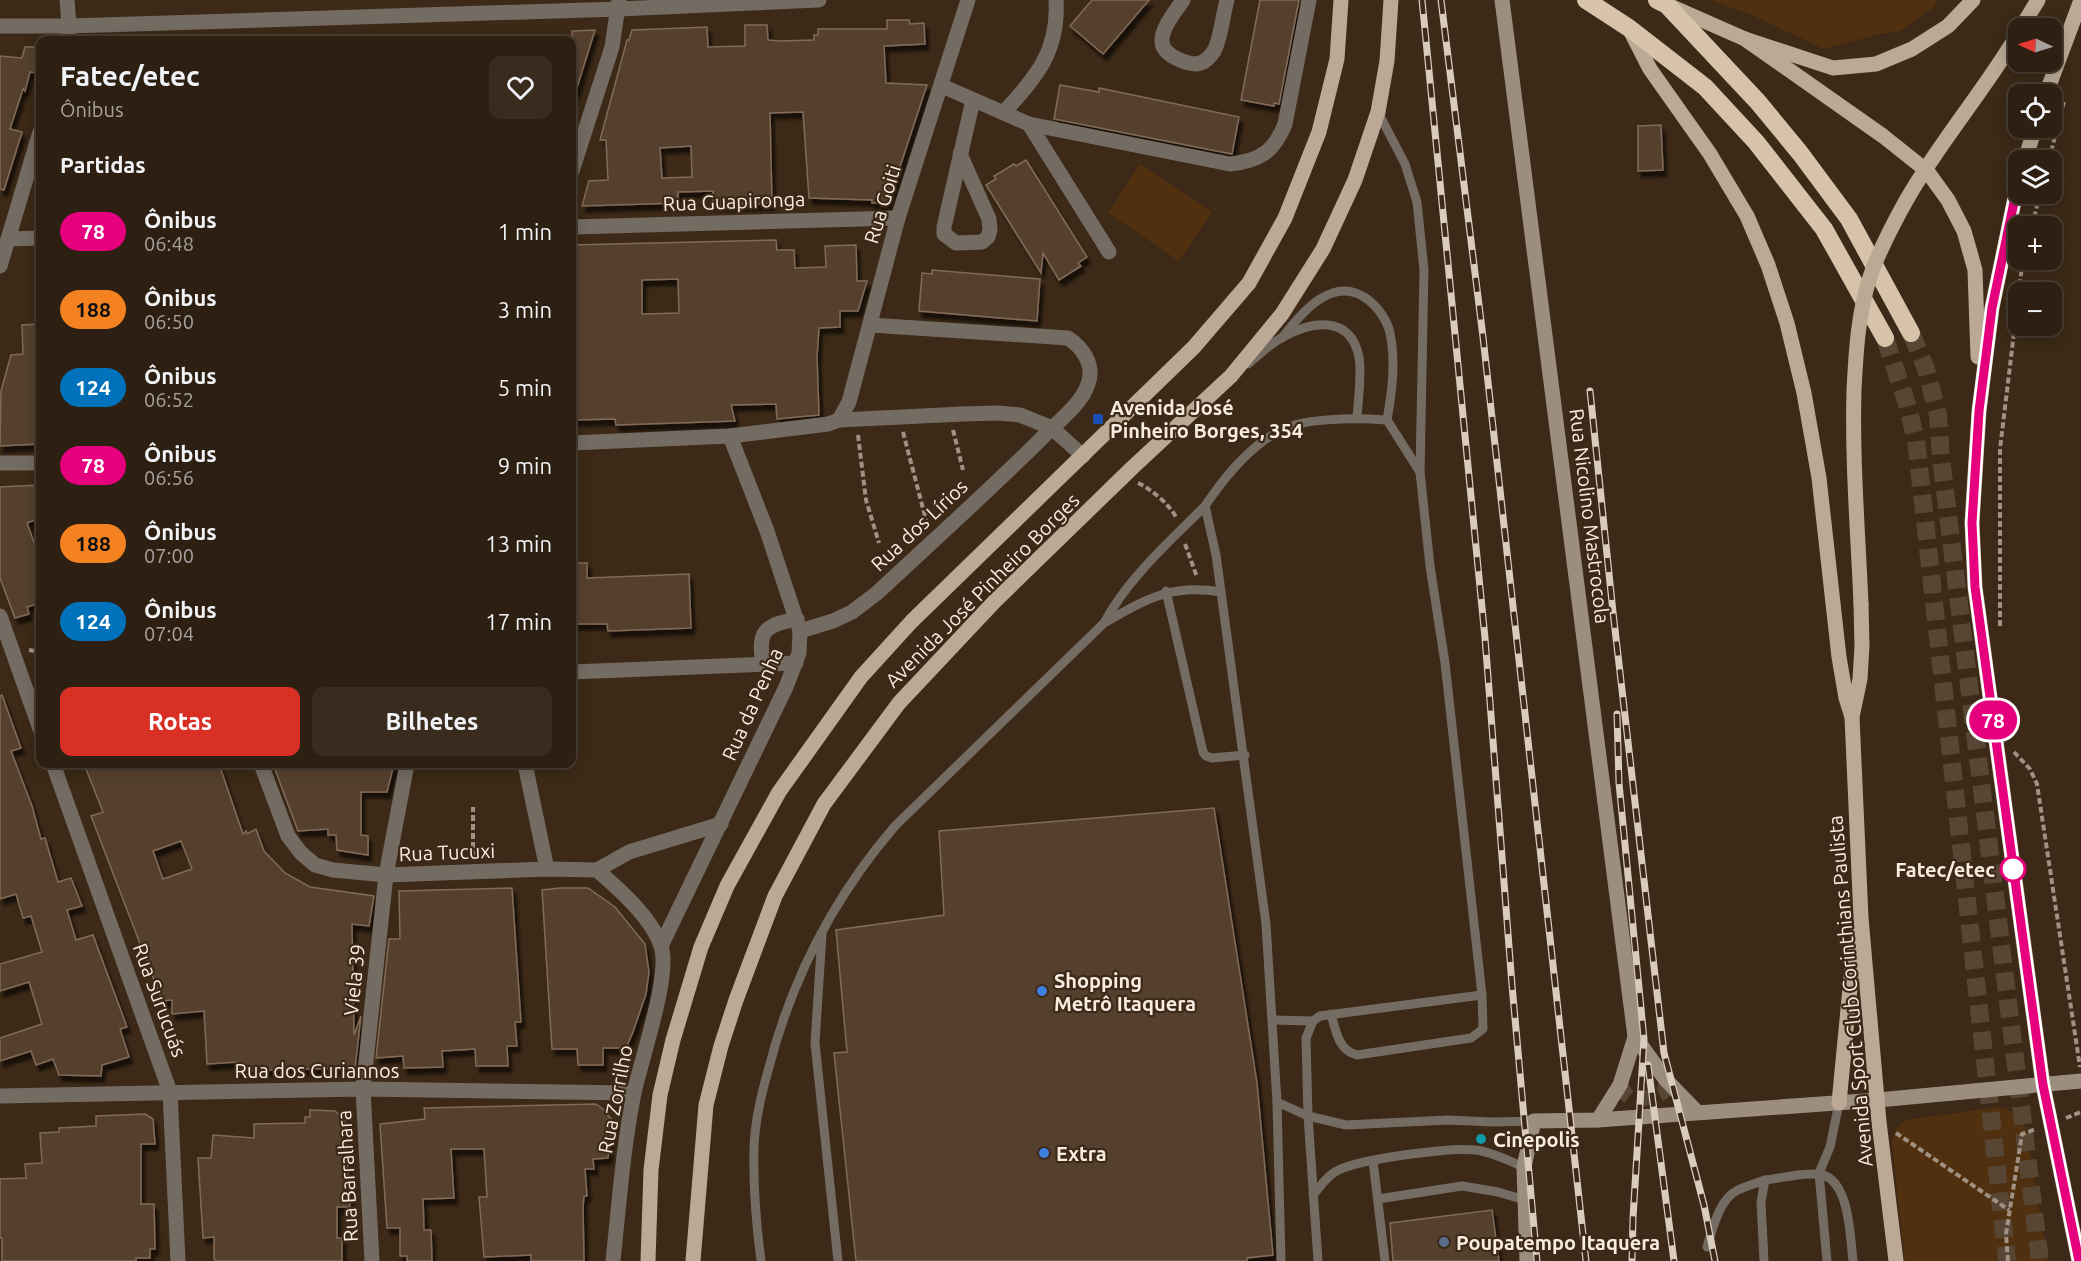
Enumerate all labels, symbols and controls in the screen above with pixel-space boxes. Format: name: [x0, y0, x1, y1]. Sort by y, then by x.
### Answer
north arrow: [2008, 18, 2062, 72]
map controls: [2008, 18, 2062, 336]
button: heart: [489, 56, 552, 119]
text: Fatec/etec: [60, 60, 200, 91]
button: locate: [2008, 84, 2062, 138]
text: Ônibus: [60, 98, 124, 121]
button: layers: [2008, 150, 2062, 204]
text: Partidas: [60, 152, 146, 177]
street label: Rua Goiti: [859, 162, 905, 246]
street label: Rua Guapironga: [662, 187, 806, 215]
text: Ônibus: [144, 207, 217, 232]
button: +: [2008, 216, 2062, 270]
text: 78: [81, 219, 105, 243]
text: 1 min: [498, 219, 552, 244]
text: 06:48: [144, 232, 194, 255]
button: −: [2008, 282, 2062, 336]
text: Ônibus: [144, 285, 217, 310]
text: 188: [75, 297, 111, 321]
text: 3 min: [498, 297, 552, 322]
text: 06:50: [144, 310, 194, 333]
text: Ônibus: [144, 363, 217, 388]
text: 124: [75, 375, 111, 399]
text: 5 min: [498, 375, 552, 400]
text: 06:52: [144, 388, 194, 411]
place label: Avenida José Pinheiro Borges, 354: [1110, 396, 1303, 442]
street label: Rua Nicolino Mastrocola: [1565, 407, 1615, 625]
marker: Avenida José Pinheiro Borges, 354: [1091, 412, 1105, 426]
text: Ônibus: [144, 441, 217, 466]
text: 78: [81, 453, 105, 477]
text: 9 min: [498, 453, 552, 478]
text: 06:56: [144, 466, 194, 489]
street label: Rua dos Lírios: [866, 475, 972, 575]
street label: Avenida José Pinheiro Borges: [880, 488, 1084, 692]
text: Ônibus: [144, 519, 217, 544]
text: 188: [75, 531, 111, 555]
text: 13 min: [485, 531, 552, 556]
text: 07:00: [144, 544, 194, 567]
text: Ônibus: [144, 597, 217, 622]
text: 124: [75, 609, 111, 633]
text: 17 min: [485, 609, 552, 634]
text: 07:04: [144, 622, 194, 645]
street label: Rua da Penha: [717, 644, 787, 764]
button: Rotas: [60, 687, 300, 756]
button: Bilhetes: [312, 687, 552, 756]
line badge: 78: [1966, 700, 2020, 740]
text: 78: [1981, 708, 2005, 732]
street label: Avenida Sport Club Corinthians Paulista: [1823, 814, 1877, 1168]
street label: Rua Tucuxi: [398, 839, 496, 865]
marker: Fatec/etec: [2000, 856, 2026, 882]
place label: Fatec/etec: [1895, 858, 1995, 881]
street label: Rua Surucuás: [129, 940, 191, 1060]
street label: Viela 39: [339, 943, 369, 1017]
place label: Shopping Metrô Itaquera: [1054, 969, 1196, 1015]
marker: Shopping Metrô Itaquera: [1035, 984, 1049, 998]
street label: Rua Zorrilho: [593, 1043, 637, 1155]
street label: Rua dos Curiannos: [235, 1059, 399, 1082]
street label: Rua Barralhara: [332, 1110, 362, 1242]
place label: Cinepolis: [1493, 1128, 1580, 1151]
marker: Cinepolis: [1474, 1132, 1488, 1146]
place label: Extra: [1056, 1142, 1107, 1165]
marker: Extra: [1037, 1146, 1051, 1160]
place label: Poupatempo Itaquera: [1456, 1231, 1660, 1254]
marker: Poupatempo Itaquera: [1437, 1235, 1451, 1249]

